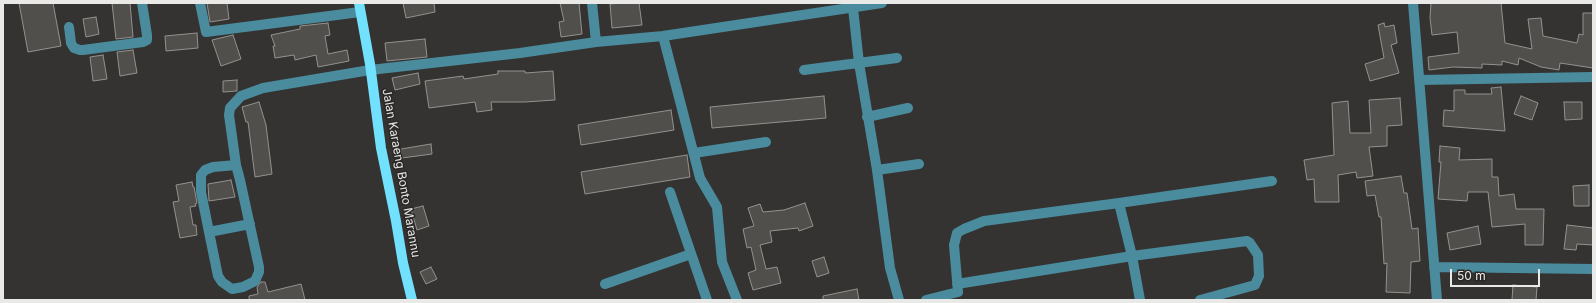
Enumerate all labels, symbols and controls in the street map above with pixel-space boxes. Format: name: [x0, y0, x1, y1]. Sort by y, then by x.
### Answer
street label: Jalan Karaeng Bonto Marannu: [379, 87, 423, 259]
scale bar: [1452, 261, 1542, 287]
text: 50 m: [1457, 268, 1486, 283]

